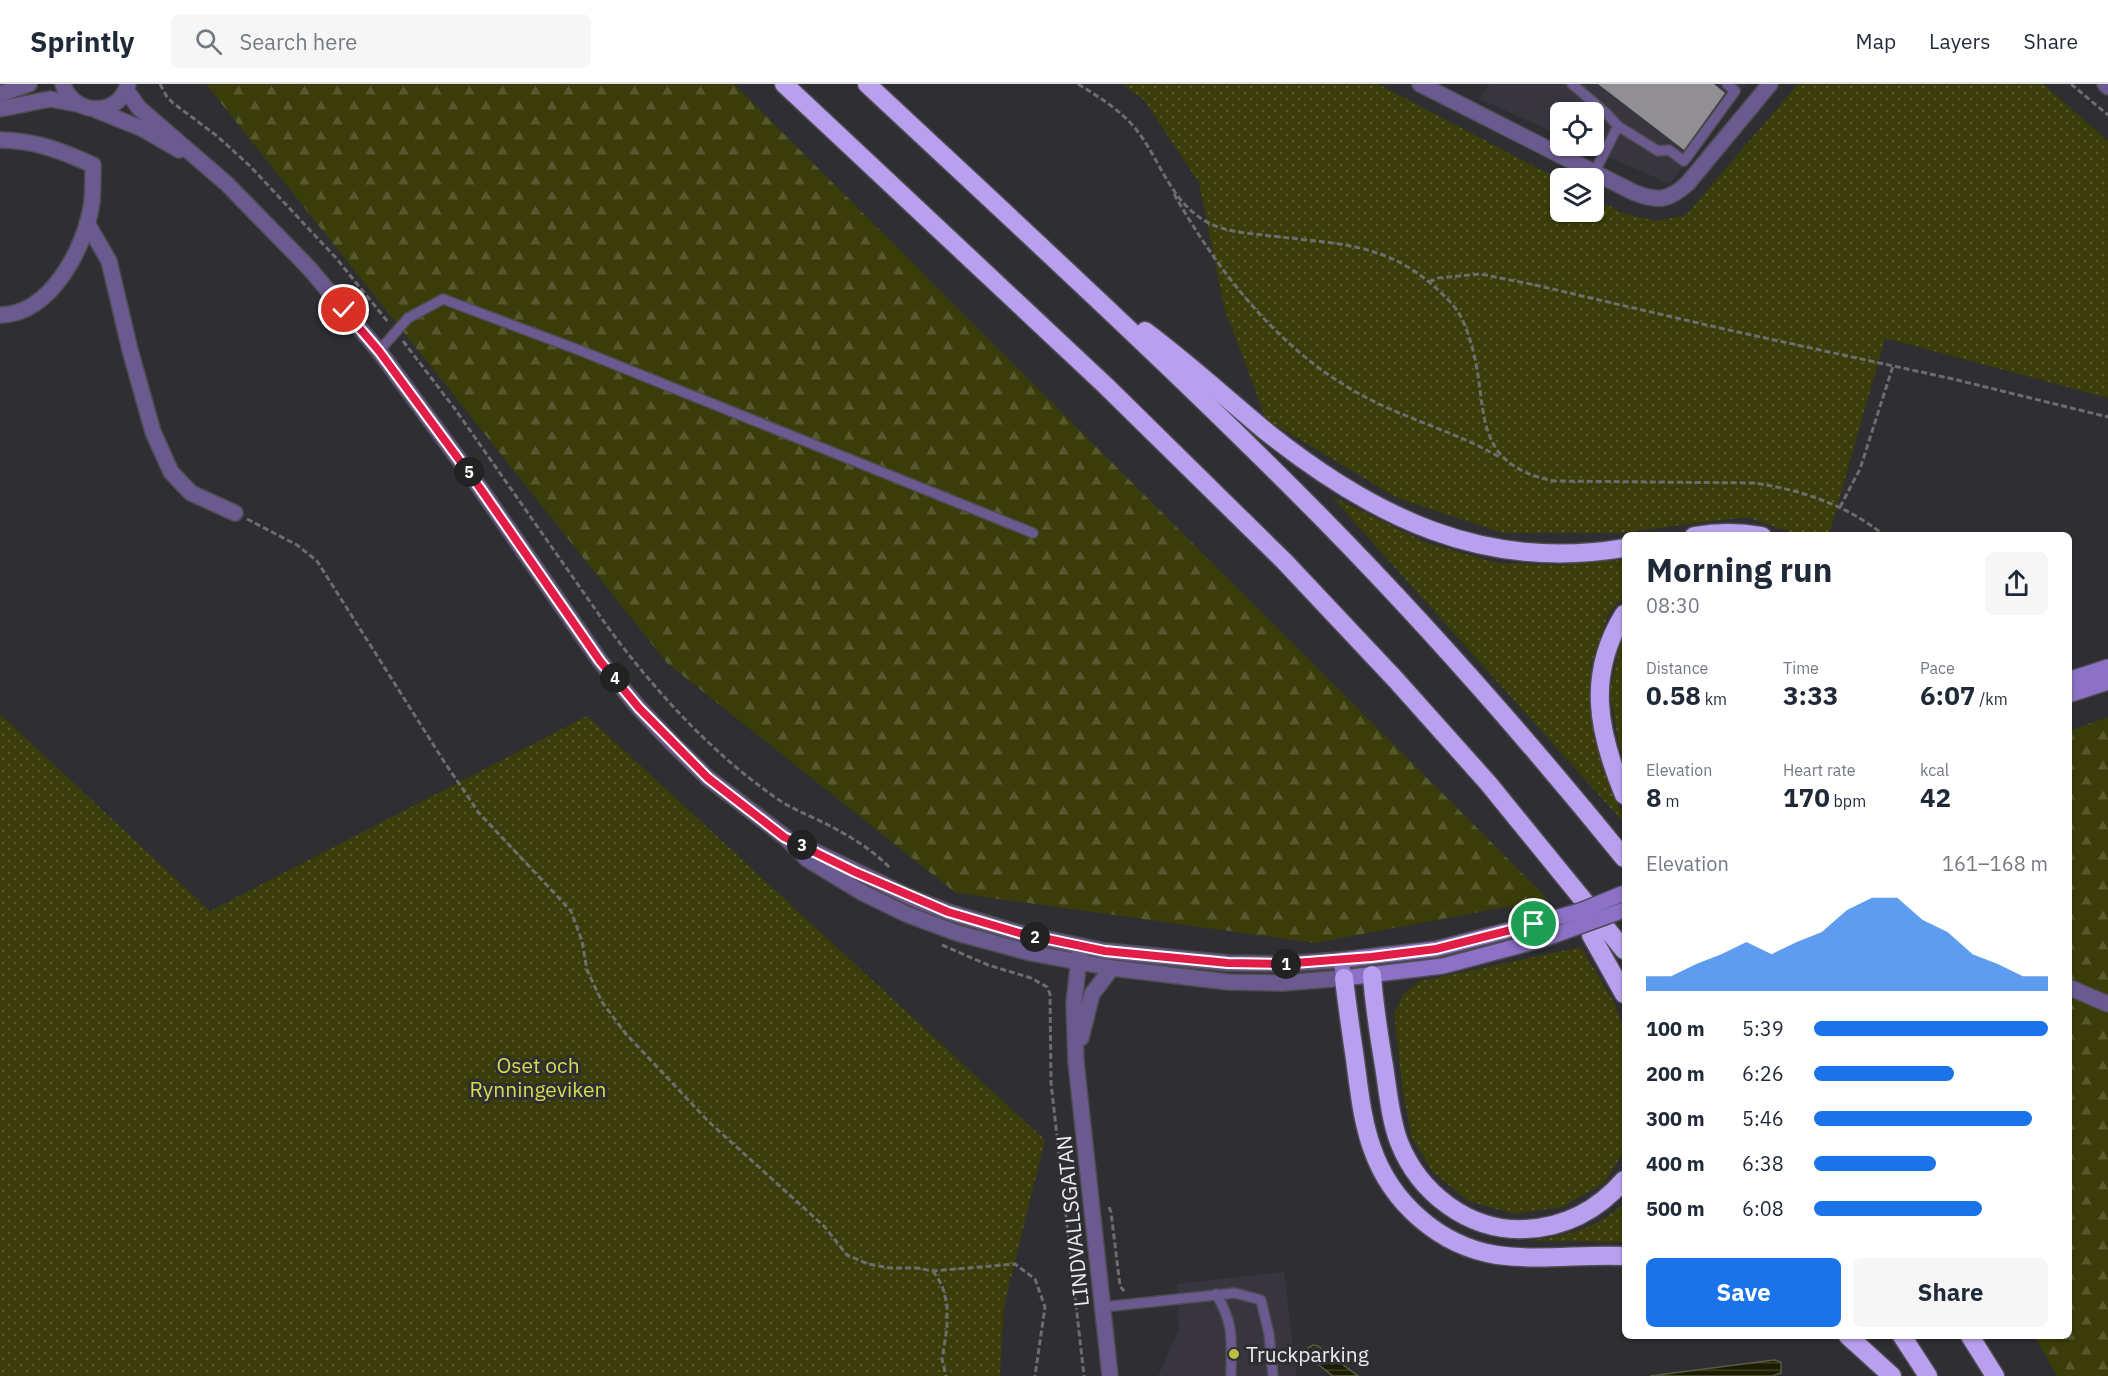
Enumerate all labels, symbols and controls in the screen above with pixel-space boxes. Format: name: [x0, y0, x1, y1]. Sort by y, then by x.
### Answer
search box: [171, 14, 591, 68]
text: Sprintly: [30, 23, 135, 60]
icon: search: [192, 25, 225, 58]
text: Search here: [240, 27, 357, 56]
text: Map: [1856, 27, 1896, 55]
text: Layers: [1929, 27, 1991, 55]
text: Share: [2024, 27, 2078, 55]
map controls: [1550, 102, 1604, 222]
button: locate: [1550, 102, 1604, 156]
button: layers: [1550, 168, 1604, 222]
pin: [318, 284, 369, 335]
icon: check: [327, 293, 360, 326]
pin: 5: [454, 457, 484, 487]
text: 5: [464, 462, 474, 482]
text: Morning run: [1646, 548, 1832, 591]
button: share: [1985, 552, 2048, 615]
text: 08:30: [1646, 592, 1700, 619]
text: Distance: [1646, 658, 1708, 678]
text: Time: [1783, 658, 1819, 678]
text: Pace: [1920, 658, 1955, 678]
pin: 4: [600, 663, 630, 693]
text: 4: [610, 668, 620, 688]
text: 0.58: [1646, 678, 1701, 712]
text: 3:33: [1783, 678, 1838, 712]
text: 6:07: [1920, 678, 1975, 712]
text: km: [1701, 689, 1727, 709]
text: /km: [1975, 689, 2008, 709]
text: Elevation: [1646, 760, 1712, 780]
text: Heart rate: [1783, 760, 1856, 780]
text: kcal: [1920, 760, 1949, 780]
text: 8: [1646, 780, 1662, 814]
text: 170: [1783, 780, 1830, 814]
text: 42: [1920, 780, 1951, 814]
text: m: [1662, 791, 1679, 811]
text: bpm: [1830, 791, 1866, 811]
pin: 3: [787, 830, 817, 860]
text: 3: [797, 835, 807, 855]
text: Elevation: [1646, 850, 1729, 877]
text: 161–168 m: [1942, 850, 2048, 877]
pin: [1508, 898, 1559, 949]
icon: arrive: [1517, 907, 1550, 940]
pin: 2: [1020, 922, 1050, 952]
text: 2: [1030, 927, 1040, 947]
pin: 1: [1271, 949, 1301, 979]
text: 1: [1281, 954, 1291, 974]
text: 100 m: [1646, 1015, 1705, 1042]
text: 5:39: [1742, 1015, 1784, 1042]
park label: Oset och Rynningeviken: [470, 1051, 606, 1103]
text: 200 m: [1646, 1060, 1705, 1087]
text: 6:26: [1742, 1060, 1784, 1087]
text: 300 m: [1646, 1105, 1705, 1132]
text: 5:46: [1742, 1105, 1784, 1132]
street label: LINDVALLSGATAN: [1049, 1134, 1095, 1308]
text: 400 m: [1646, 1150, 1705, 1177]
text: 6:38: [1742, 1150, 1784, 1177]
text: 500 m: [1646, 1195, 1705, 1222]
text: 6:08: [1742, 1195, 1784, 1222]
button: Save: [1646, 1258, 1841, 1327]
button: Share: [1853, 1258, 2048, 1327]
place label: Truckparking: [1246, 1340, 1369, 1368]
marker: Truckparking: [1227, 1347, 1241, 1361]

